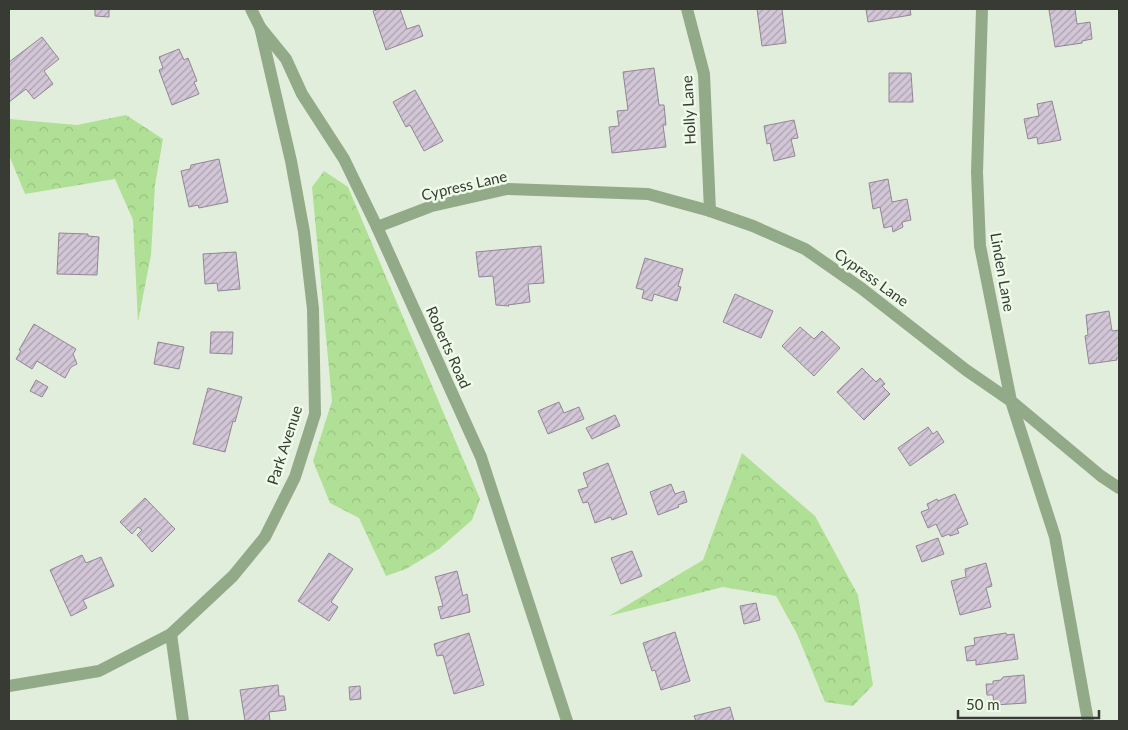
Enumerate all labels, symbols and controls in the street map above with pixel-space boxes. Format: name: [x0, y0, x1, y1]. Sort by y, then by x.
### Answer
street label: Holly Lane: [677, 75, 699, 145]
street label: Cypress Lane: [419, 166, 509, 204]
street label: Linden Lane: [987, 231, 1019, 313]
street label: Cypress Lane: [831, 244, 913, 310]
street label: Roberts Road: [423, 303, 475, 391]
street label: Park Avenue: [263, 403, 305, 487]
scale bar: [958, 688, 1099, 720]
text: 50 m: [966, 695, 1000, 713]

